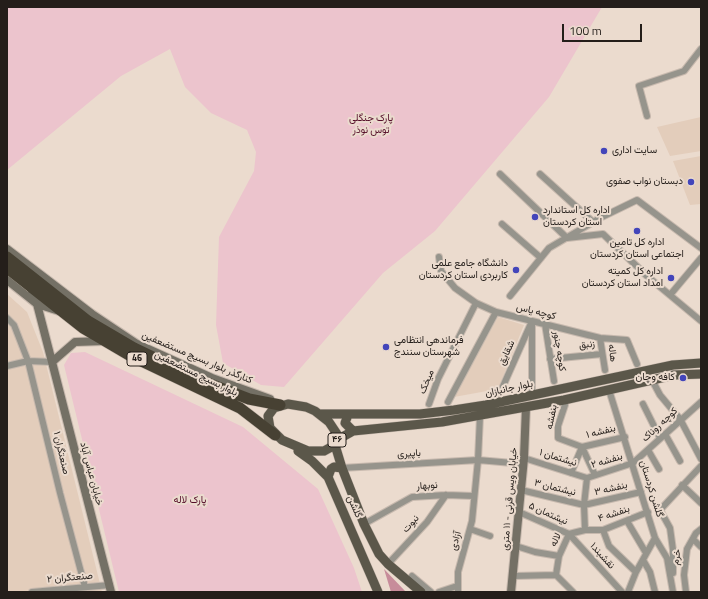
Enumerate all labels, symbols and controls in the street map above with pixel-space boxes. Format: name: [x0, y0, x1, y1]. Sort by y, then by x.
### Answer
scale bar: [564, 16, 644, 42]
text: 100 m: [569, 21, 602, 40]
park label: پارک جنگلی توس نوذر: [349, 113, 393, 136]
place label: سایت اداری: [612, 145, 657, 157]
marker: سایت اداری: [599, 146, 609, 156]
place label: دبستان نواب صفوی: [606, 176, 683, 188]
marker: دبستان نواب صفوی: [686, 177, 696, 187]
place label: اداره کل استاندارد استان کردستان: [543, 205, 610, 228]
marker: اداره کل استاندارد استان کردستان: [530, 212, 540, 222]
marker: اداره کل تامین اجتماعی استان کردستان: [632, 226, 642, 236]
place label: اداره کل تامین اجتماعی استان کردستان: [590, 237, 684, 260]
place label: دانشگاه جامع علمی کاربردی استان کردستان: [419, 258, 508, 282]
marker: دانشگاه جامع علمی کاربردی استان کردستان: [511, 265, 521, 275]
place label: اداره کل کمیته امداد استان کردستان: [582, 266, 663, 290]
marker: اداره کل کمیته امداد استان کردستان: [666, 273, 676, 283]
street label: کوچه یاس: [515, 301, 557, 323]
street label: کنارگذر بلوار بسیج مستضعفین: [140, 329, 254, 387]
street label: کوچه چنور: [550, 330, 568, 372]
place label: فرماندهی انتظامی شهرستان سنندج: [394, 335, 464, 358]
street label: زنبق: [578, 338, 596, 352]
street label: شقایق: [496, 339, 518, 367]
marker: فرماندهی انتظامی شهرستان سنندج: [381, 342, 391, 352]
street label: هاله: [605, 344, 619, 362]
street label: بلوار بسیج مستضعفین: [152, 349, 240, 399]
road number: 46: [127, 352, 147, 366]
street label: میخک: [417, 368, 437, 396]
place label: کافه وچان: [635, 372, 675, 384]
marker: کافه وچان: [678, 373, 688, 383]
street label: بلوار جانبازان: [484, 378, 534, 400]
street label: بنفشه: [544, 404, 560, 430]
street label: کوچه روناک: [639, 405, 681, 445]
street label: بنفشه ۱: [585, 423, 617, 441]
street label: ۱ صنعتگران: [50, 430, 72, 476]
road number: ۴۶: [328, 433, 346, 447]
street label: خیابان عباس آباد: [77, 441, 105, 507]
street label: باپیری: [397, 447, 421, 461]
street label: خیابان ویس قرنی - ۱۱ متری: [500, 447, 520, 551]
street label: نیشتمان ۱: [538, 447, 578, 469]
street label: بنفشه ۲: [590, 451, 624, 471]
street label: گلشن کردستان: [637, 459, 665, 519]
street label: نیشتمان ۳: [533, 477, 577, 499]
street label: نوبهار: [416, 479, 438, 493]
street label: بنفشه ۳: [593, 479, 629, 499]
street label: گلشن: [344, 494, 364, 520]
park label: پارک لاله: [174, 495, 206, 507]
street label: نیشتمان ۵: [527, 500, 569, 528]
street label: بنفشه ۴: [597, 503, 631, 525]
street label: نبوت: [400, 513, 422, 535]
street label: آزادی: [448, 530, 464, 552]
street label: لاله: [548, 531, 564, 549]
street label: نقشبند۱: [587, 540, 617, 572]
street label: خرم: [670, 548, 684, 566]
street label: ۲ صنعتگران: [47, 570, 93, 586]

